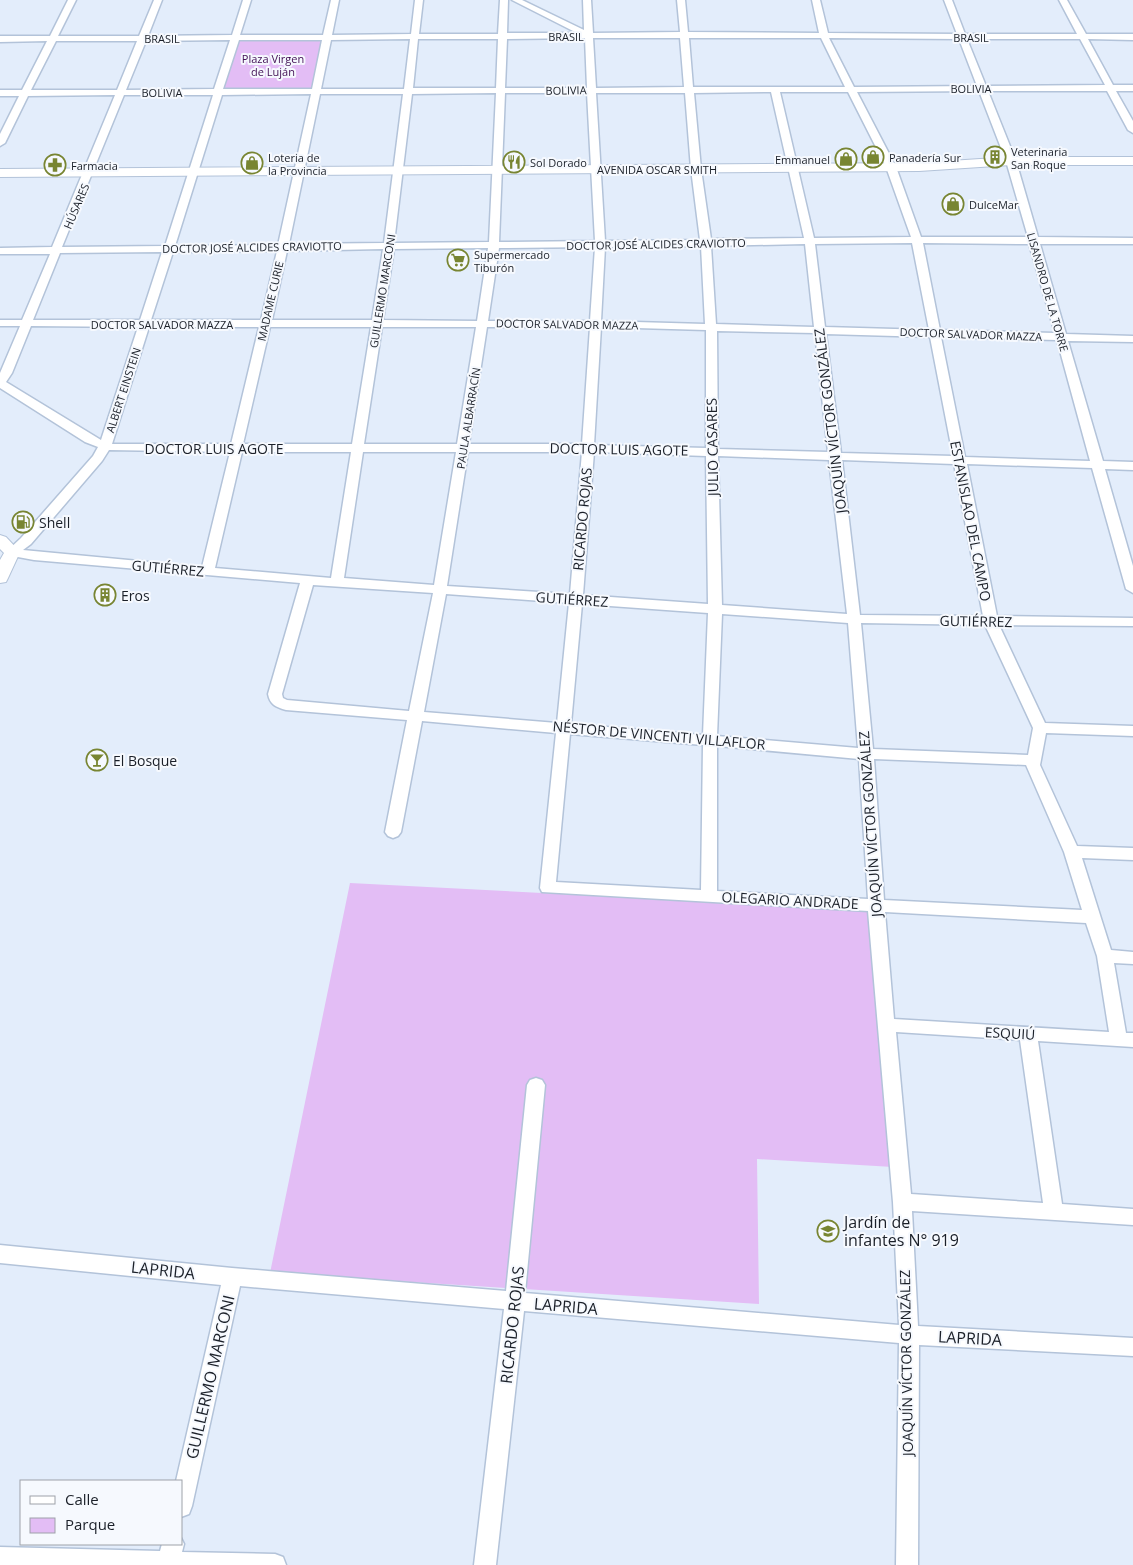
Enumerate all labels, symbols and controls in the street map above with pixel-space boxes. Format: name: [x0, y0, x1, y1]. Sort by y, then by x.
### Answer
street label: BRASIL: [548, 29, 584, 44]
street label: BRASIL: [953, 30, 989, 45]
street label: BRASIL: [144, 31, 180, 46]
park label: Plaza Virgen de Luján: [242, 51, 304, 79]
street label: BOLIVIA: [950, 81, 992, 96]
street label: BOLIVIA: [545, 82, 587, 98]
street label: BOLIVIA: [141, 85, 183, 100]
place label: Veterinaria San Roque: [1011, 144, 1067, 172]
shop icon: Panadería Sur: [861, 145, 885, 169]
building icon: Veterinaria San Roque: [983, 145, 1007, 169]
shop icon: Emmanuel: [834, 147, 858, 171]
place label: Loteria de la Provincia: [268, 150, 327, 178]
restaurant icon: Sol Dorado: [502, 150, 526, 174]
place label: Panadería Sur: [889, 150, 962, 165]
shop icon: Loteria de la Provincia: [240, 151, 264, 175]
place label: Emmanuel: [775, 152, 830, 167]
pharmacy icon: Farmacia: [43, 153, 67, 177]
place label: Sol Dorado: [530, 155, 587, 170]
place label: Farmacia: [71, 158, 118, 173]
street label: AVENIDA OSCAR SMITH: [597, 162, 717, 177]
street label: HÚSARES: [60, 181, 92, 231]
shop icon: DulceMar: [941, 192, 965, 216]
place label: DulceMar: [969, 197, 1019, 212]
street label: LISANDRO DE LA TORRE: [1024, 231, 1072, 353]
street label: GUILLERMO MARCONI: [366, 233, 398, 349]
street label: DOCTOR JOSÉ ALCIDES CRAVIOTTO: [566, 235, 746, 253]
street label: DOCTOR JOSÉ ALCIDES CRAVIOTTO: [162, 238, 342, 256]
place label: Supermercado Tiburón: [474, 247, 550, 275]
supermarket icon: Supermercado Tiburón: [446, 248, 470, 272]
street label: MADAME CURIE: [254, 260, 286, 342]
street label: DOCTOR SALVADOR MAZZA: [496, 315, 638, 333]
street label: DOCTOR SALVADOR MAZZA: [91, 317, 233, 332]
street label: DOCTOR SALVADOR MAZZA: [900, 324, 1043, 344]
street label: JOAQUÍN VÍCTOR GONZÁLEZ: [809, 327, 851, 517]
street label: ALBERT EINSTEIN: [102, 346, 144, 434]
street label: PAULA ALBARRACÍN: [453, 366, 483, 470]
street label: JULIO CASARES: [702, 398, 722, 498]
street label: DOCTOR LUIS AGOTE: [549, 438, 689, 460]
street label: DOCTOR LUIS AGOTE: [145, 439, 283, 458]
street label: ESTANISLAO DEL CAMPO: [946, 439, 996, 603]
street label: RICARDO ROJAS: [568, 467, 596, 571]
fuel station icon: Shell: [11, 510, 35, 534]
place label: Shell: [39, 513, 70, 532]
street label: GUTIÉRREZ: [131, 555, 205, 581]
building icon: Eros: [93, 583, 117, 607]
place label: Eros: [121, 586, 150, 605]
street label: GUTIÉRREZ: [535, 587, 609, 611]
street label: GUTIÉRREZ: [939, 611, 1013, 631]
street label: NÉSTOR DE VINCENTI VILLAFLOR: [552, 716, 766, 754]
street label: JOAQUÍN VÍCTOR GONZÁLEZ: [854, 730, 886, 920]
bar icon: El Bosque: [85, 748, 109, 772]
place label: El Bosque: [113, 751, 177, 770]
street label: OLEGARIO ANDRADE: [721, 887, 859, 913]
street label: ESQUIÚ: [984, 1022, 1036, 1044]
place label: Jardín de infantes N° 919: [842, 1211, 959, 1251]
school or university icon: Jardín de infantes N° 919: [816, 1219, 840, 1243]
street label: LAPRIDA: [130, 1256, 197, 1284]
street label: RICARDO ROJAS: [495, 1265, 529, 1385]
street label: JOAQUÍN VÍCTOR GONZÁLEZ: [895, 1270, 917, 1458]
street label: LAPRIDA: [533, 1292, 600, 1320]
street label: GUILLERMO MARCONI: [180, 1293, 240, 1461]
street label: LAPRIDA: [937, 1325, 1003, 1351]
legend: [20, 1480, 182, 1545]
text: Calle: [65, 1489, 99, 1509]
text: Parque: [65, 1514, 115, 1534]

